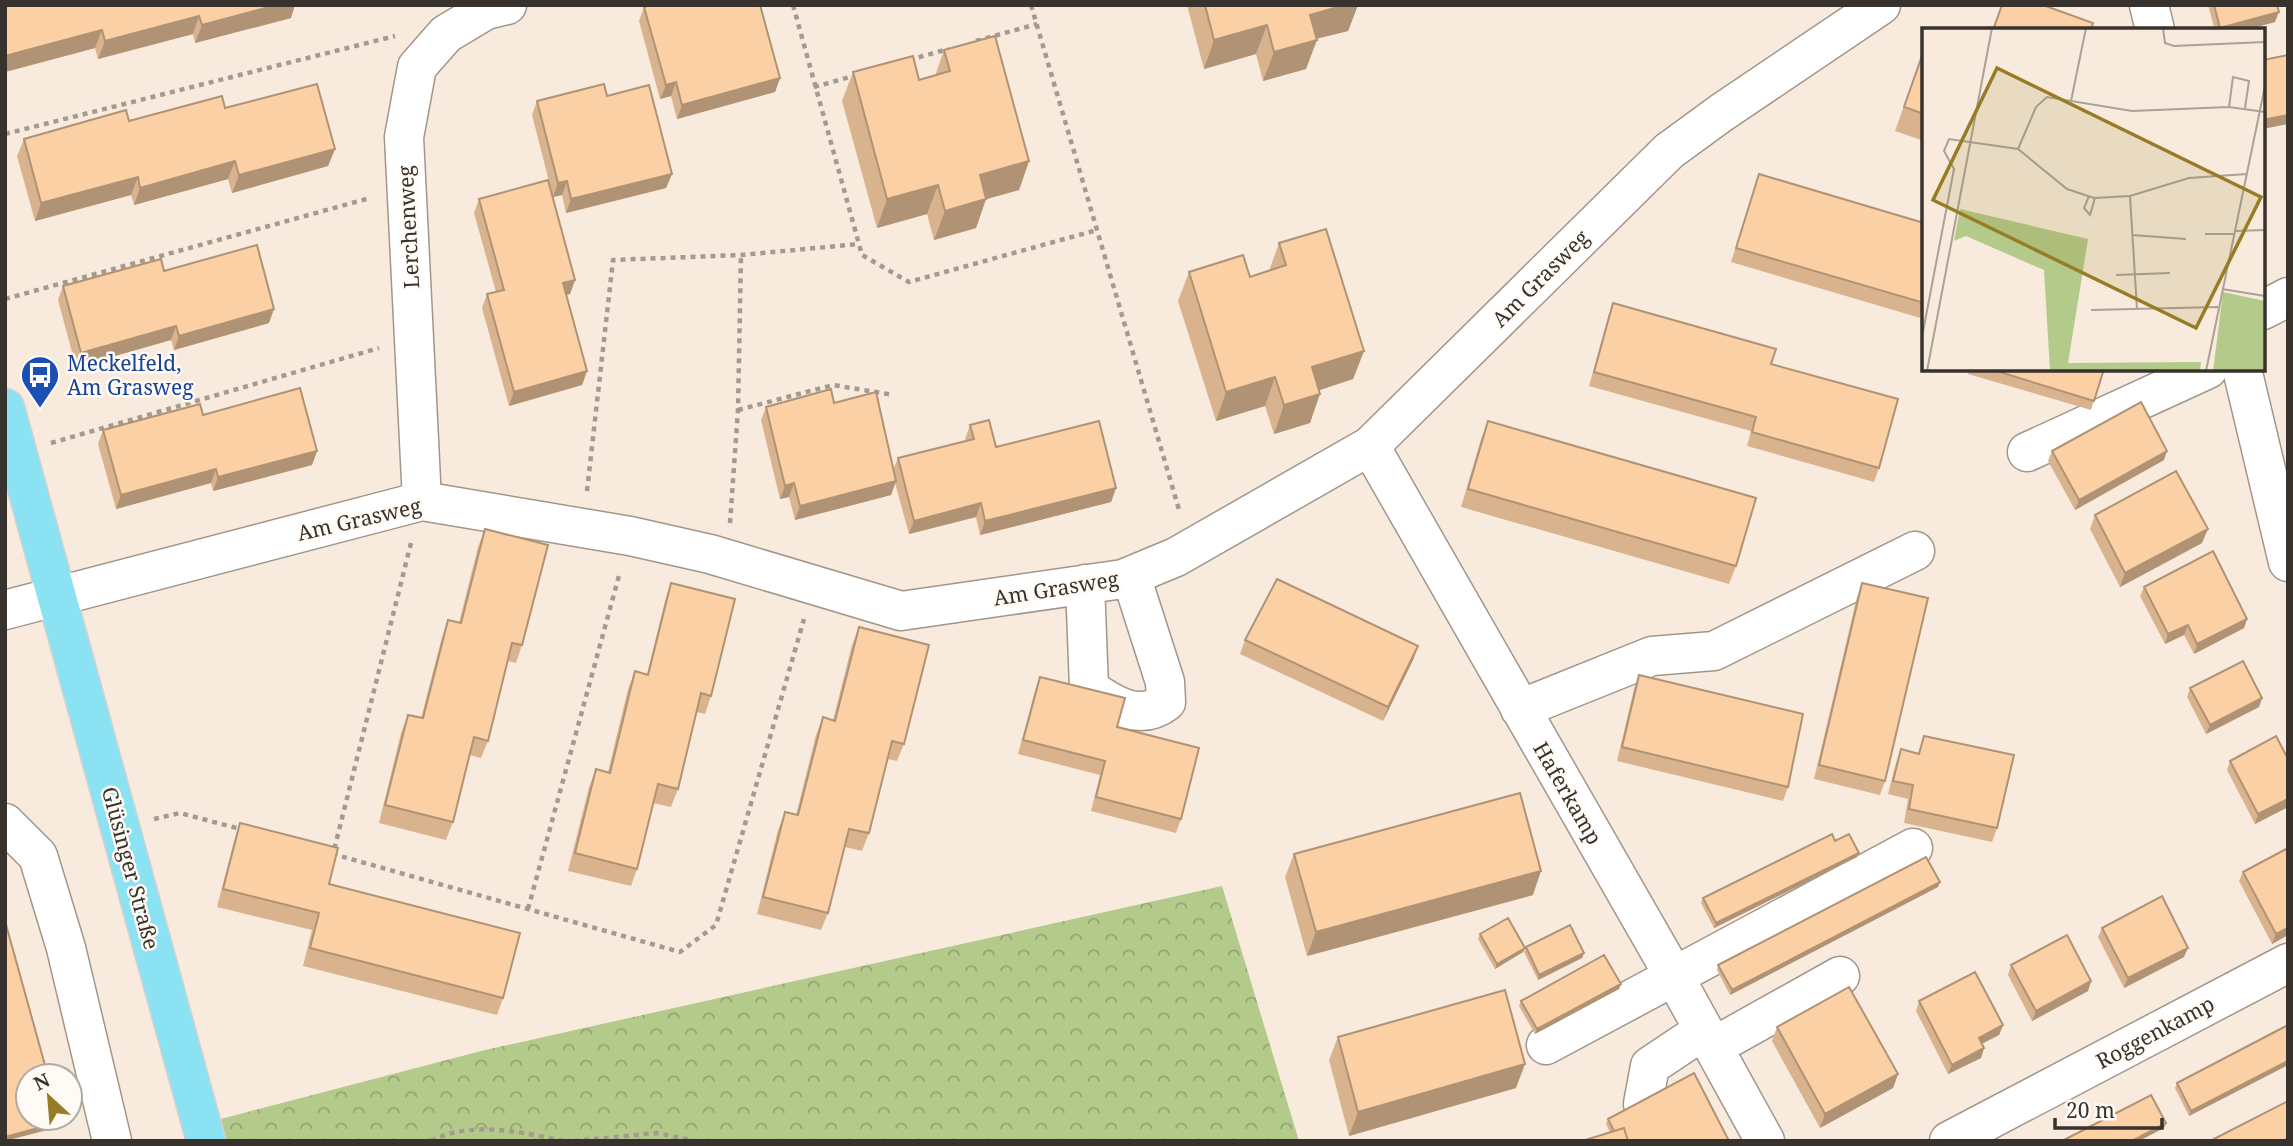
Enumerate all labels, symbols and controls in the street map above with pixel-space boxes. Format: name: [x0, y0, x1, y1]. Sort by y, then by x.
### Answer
inset map: [1922, 28, 2265, 371]
street label: Lerchenweg: [391, 164, 425, 289]
street label: Am Grasweg: [1485, 223, 1595, 333]
place label: Meckelfeld, Am Grasweg: [67, 349, 194, 401]
bus stop icon: Meckelfeld, Am Grasweg: [19, 354, 61, 409]
street label: Am Grasweg: [294, 491, 424, 547]
street label: Am Grasweg: [991, 564, 1121, 612]
street label: Haferkamp: [1527, 737, 1609, 849]
street label: Glüsinger Straße: [96, 784, 166, 952]
street label: Roggenkamp: [2091, 989, 2219, 1075]
north arrow: [14, 1062, 84, 1132]
text: N: [29, 1067, 54, 1097]
scale bar: [2055, 1086, 2162, 1130]
text: 20 m: [2066, 1096, 2115, 1124]

